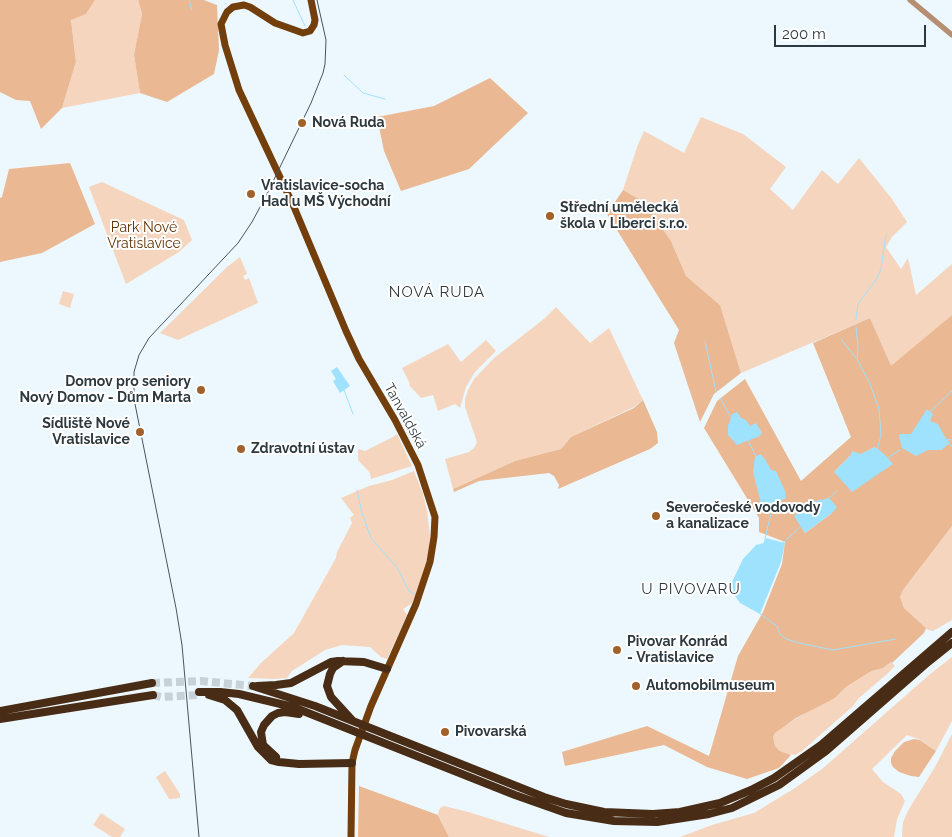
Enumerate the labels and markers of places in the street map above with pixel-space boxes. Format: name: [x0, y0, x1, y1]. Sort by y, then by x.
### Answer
place label: Nová Ruda: [312, 115, 385, 131]
marker: Nová Ruda: [296, 117, 308, 129]
place label: Vratislavice-socha Had u MŠ Východní: [261, 178, 390, 210]
marker: Vratislavice-socha Had u MŠ Východní: [245, 188, 257, 200]
place label: Střední umělecká škola v Liberci s.r.o.: [560, 200, 687, 232]
marker: Střední umělecká škola v Liberci s.r.o.: [544, 210, 556, 222]
place label: Domov pro seniory Nový Domov - Dům Marta: [19, 374, 191, 407]
marker: Domov pro seniory Nový Domov - Dům Marta: [195, 384, 207, 396]
place label: Sídliště Nové Vratislavice: [42, 416, 130, 448]
marker: Sídliště Nové Vratislavice: [134, 426, 146, 438]
place label: Zdravotní ústav: [251, 441, 355, 457]
marker: Zdravotní ústav: [235, 443, 247, 455]
place label: Severočeské vodovody a kanalizace: [666, 500, 821, 532]
marker: Severočeské vodovody a kanalizace: [650, 510, 662, 522]
place label: Pivovar Konrád - Vratislavice: [627, 634, 728, 666]
marker: Pivovar Konrád - Vratislavice: [611, 644, 623, 656]
place label: Automobilmuseum: [646, 678, 775, 694]
marker: Automobilmuseum: [630, 680, 642, 692]
place label: Pivovarská: [455, 724, 527, 740]
marker: Pivovarská: [439, 726, 451, 738]

